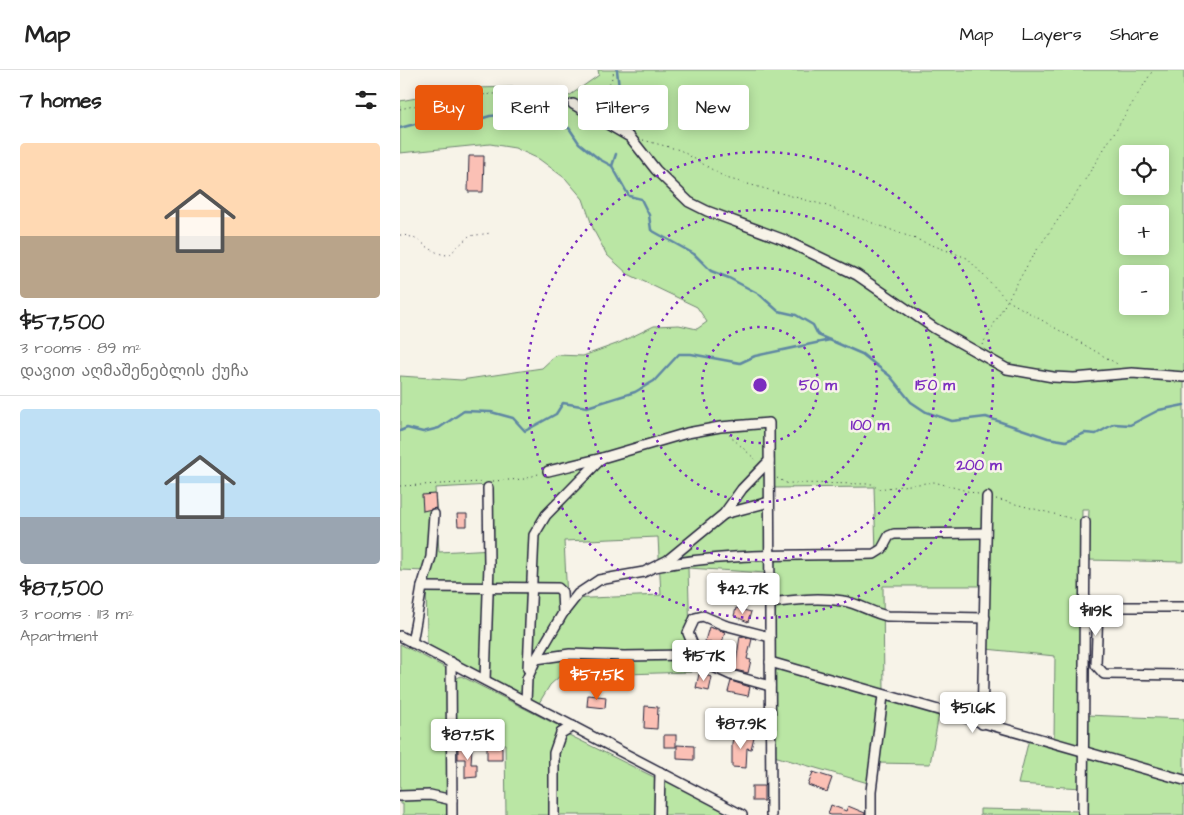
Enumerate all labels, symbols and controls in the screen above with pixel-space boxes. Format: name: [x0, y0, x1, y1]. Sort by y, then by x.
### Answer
text: Map: [25, 18, 70, 52]
text: Map: [959, 22, 993, 47]
text: Layers: [1021, 22, 1082, 47]
text: Share: [1110, 22, 1159, 47]
chip: Buy: [415, 85, 483, 130]
chip: Rent: [493, 85, 568, 130]
chip: Filters: [578, 85, 668, 130]
chip: New: [678, 85, 749, 130]
text: 7 homes: [20, 86, 102, 115]
icon: filters: [352, 86, 380, 114]
map controls: [1119, 145, 1169, 315]
button: locate: [1119, 145, 1169, 195]
icon: home: [155, 176, 245, 266]
button: +: [1119, 205, 1169, 255]
button: −: [1119, 265, 1169, 315]
text: $57,500: [20, 308, 105, 337]
text: 3 rooms · 89 m²: [20, 337, 141, 359]
text: დავით აღმაშენებლის ქუჩა: [20, 360, 249, 382]
text: 50 m: [799, 375, 837, 396]
text: 150 m: [915, 375, 955, 396]
centre of rings: [751, 376, 769, 394]
text: 100 m: [851, 415, 890, 436]
icon: home: [155, 442, 245, 532]
text: 200 m: [955, 455, 1002, 476]
pin: $42.7K: [702, 572, 784, 615]
text: $87,500: [20, 574, 103, 603]
text: $42.7K: [718, 578, 768, 600]
pin: $119K: [1061, 594, 1131, 637]
text: $119K: [1080, 600, 1112, 622]
text: 3 rooms · 113 m²: [20, 603, 134, 625]
text: Apartment: [20, 625, 98, 647]
pin: $157K: [669, 640, 739, 682]
text: $157K: [683, 645, 725, 667]
pin: $57.5K: [556, 658, 638, 701]
text: $57.5K: [570, 664, 624, 686]
pin: $51.6K: [932, 692, 1014, 734]
text: $51.6K: [951, 697, 995, 719]
pin: $87.9K: [700, 708, 782, 750]
text: $87.9K: [716, 713, 766, 735]
pin: $87.5K: [427, 718, 509, 761]
text: $87.5K: [442, 724, 494, 746]

